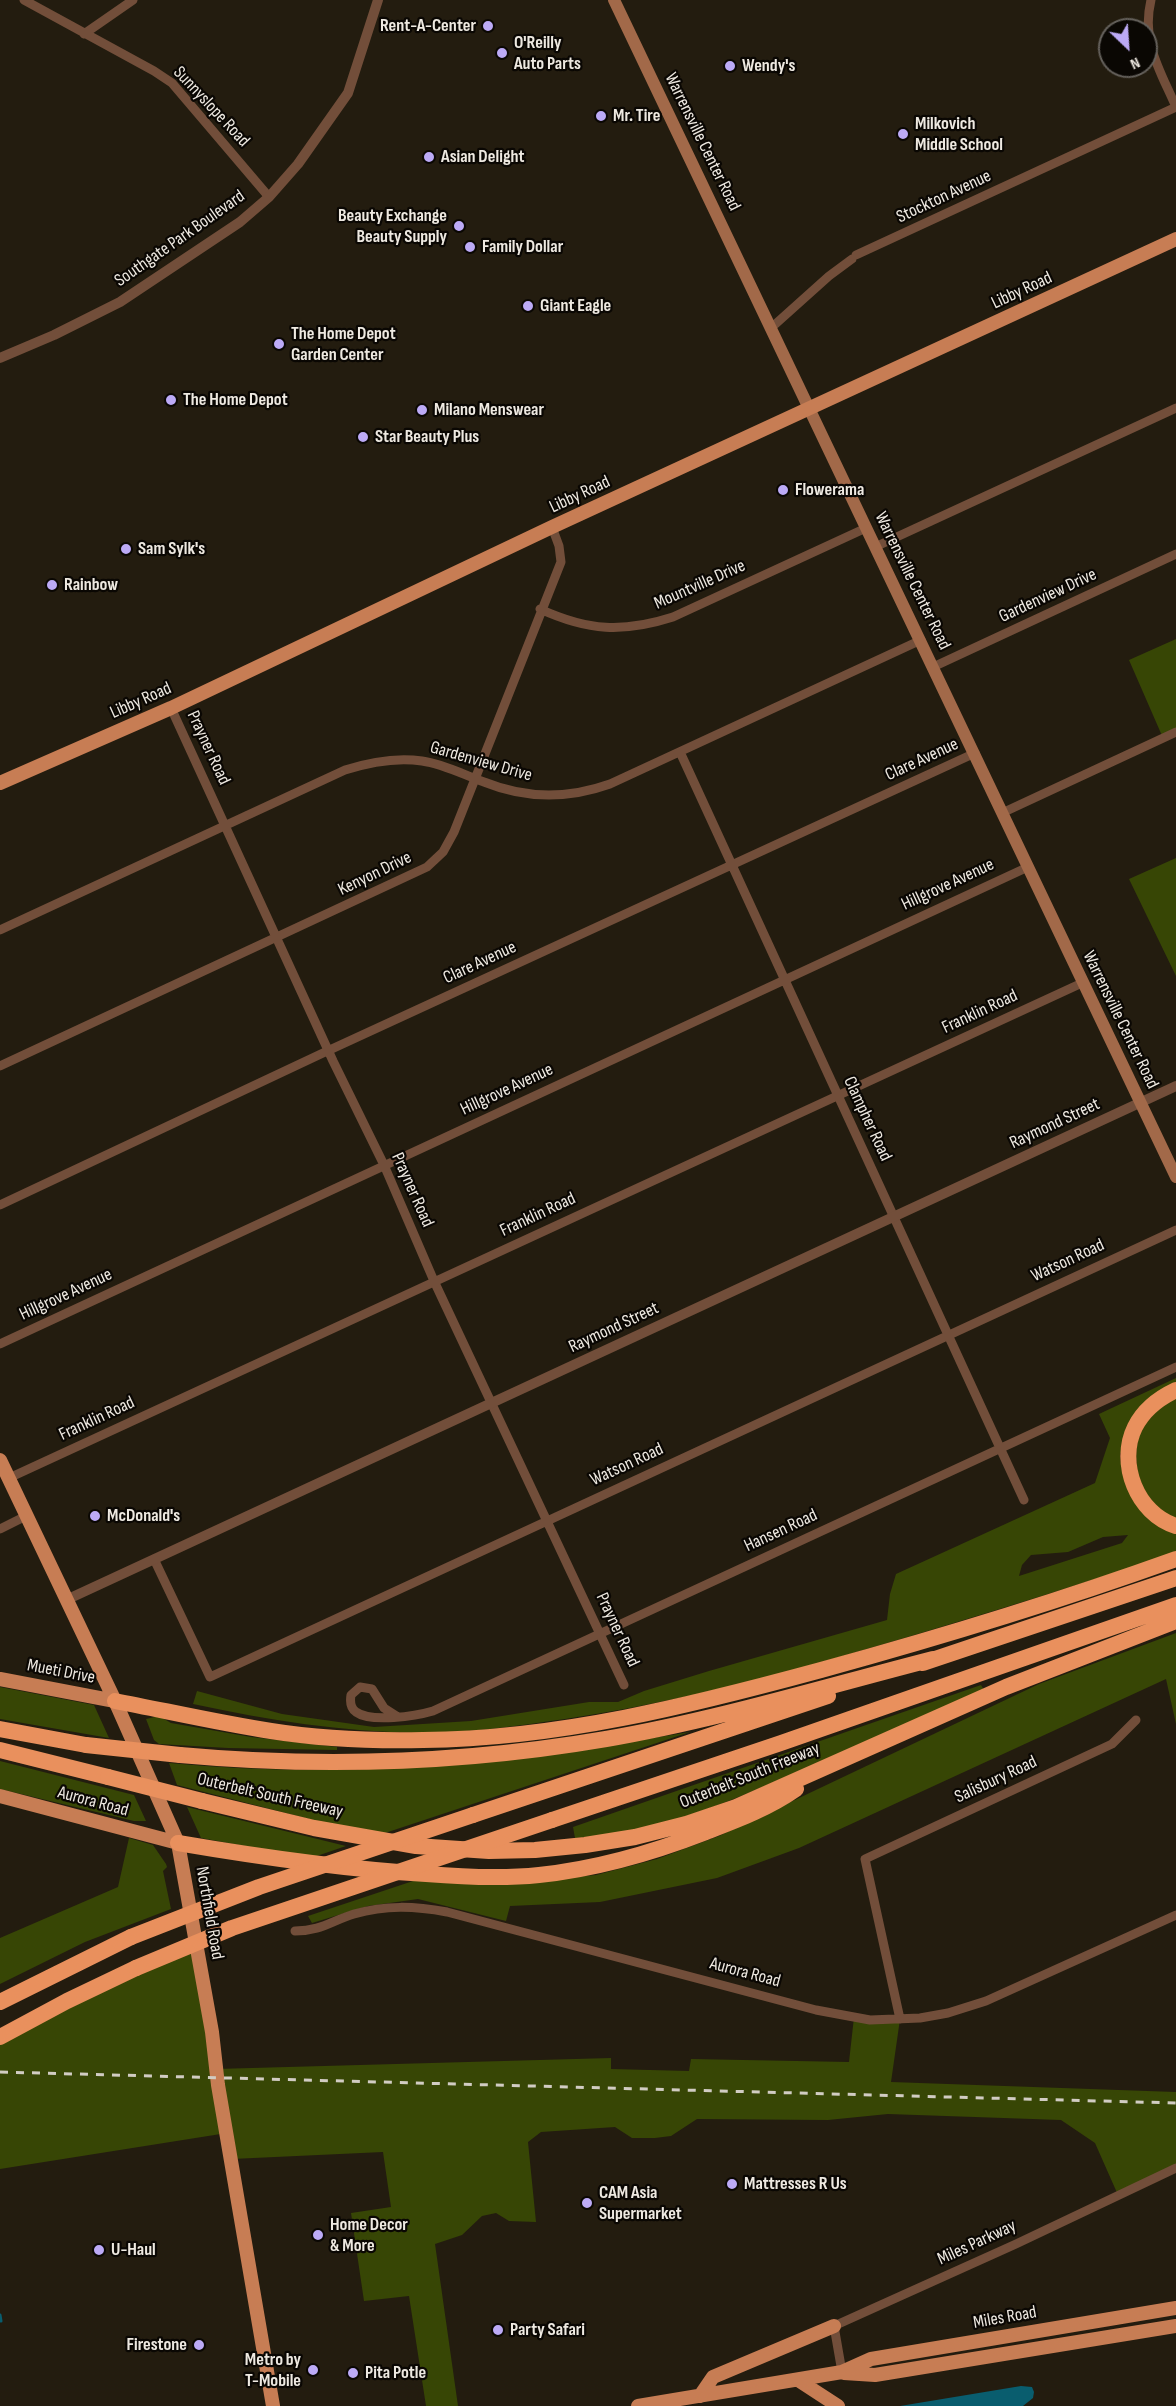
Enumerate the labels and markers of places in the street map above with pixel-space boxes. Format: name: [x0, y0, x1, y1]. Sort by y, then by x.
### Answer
place label: Rent-A-Center: [380, 15, 476, 37]
marker: Rent-A-Center: [481, 19, 495, 33]
place label: O'Reilly Auto Parts: [514, 32, 581, 74]
marker: O'Reilly Auto Parts: [495, 46, 509, 60]
place label: Wendy's: [742, 55, 795, 77]
marker: Wendy's: [723, 59, 737, 73]
place label: Mr. Tire: [613, 105, 660, 127]
marker: Mr. Tire: [594, 109, 608, 123]
place label: Milkovich Middle School: [915, 113, 1003, 156]
marker: Milkovich Middle School: [896, 127, 910, 141]
place label: Asian Delight: [441, 146, 525, 168]
marker: Asian Delight: [422, 150, 436, 164]
place label: Beauty Exchange Beauty Supply: [338, 205, 447, 248]
marker: Beauty Exchange Beauty Supply: [452, 219, 466, 233]
place label: Family Dollar: [482, 236, 563, 258]
marker: Family Dollar: [463, 240, 477, 254]
place label: Giant Eagle: [540, 295, 611, 317]
marker: Giant Eagle: [521, 299, 535, 313]
place label: The Home Depot Garden Center: [291, 323, 396, 366]
marker: The Home Depot Garden Center: [272, 337, 286, 351]
place label: The Home Depot: [183, 389, 288, 411]
marker: The Home Depot: [164, 393, 178, 407]
place label: Milano Menswear: [434, 399, 544, 421]
marker: Milano Menswear: [415, 403, 429, 417]
place label: Star Beauty Plus: [375, 426, 479, 448]
marker: Star Beauty Plus: [356, 430, 370, 444]
place label: Flowerama: [795, 479, 864, 501]
marker: Flowerama: [776, 483, 790, 497]
place label: Sam Sylk's: [138, 538, 205, 560]
marker: Sam Sylk's: [119, 542, 133, 556]
place label: Rainbow: [64, 574, 118, 596]
marker: Rainbow: [45, 578, 59, 592]
place label: McDonald's: [107, 1505, 180, 1527]
marker: McDonald's: [88, 1509, 102, 1523]
place label: Mattresses R Us: [744, 2173, 847, 2195]
marker: Mattresses R Us: [725, 2177, 739, 2191]
place label: CAM Asia Supermarket: [599, 2182, 682, 2224]
marker: CAM Asia Supermarket: [580, 2196, 594, 2210]
place label: Home Decor & More: [330, 2214, 408, 2256]
marker: Home Decor & More: [311, 2228, 325, 2242]
place label: U-Haul: [111, 2239, 156, 2261]
marker: U-Haul: [92, 2243, 106, 2257]
place label: Party Safari: [510, 2319, 585, 2341]
marker: Party Safari: [491, 2323, 505, 2337]
place label: Firestone: [126, 2334, 187, 2356]
marker: Firestone: [192, 2338, 206, 2352]
place label: Metro by T-Mobile: [245, 2349, 301, 2392]
place label: Pita Potle: [365, 2362, 426, 2384]
marker: Metro by T-Mobile: [306, 2363, 320, 2377]
marker: Pita Potle: [346, 2366, 360, 2380]

